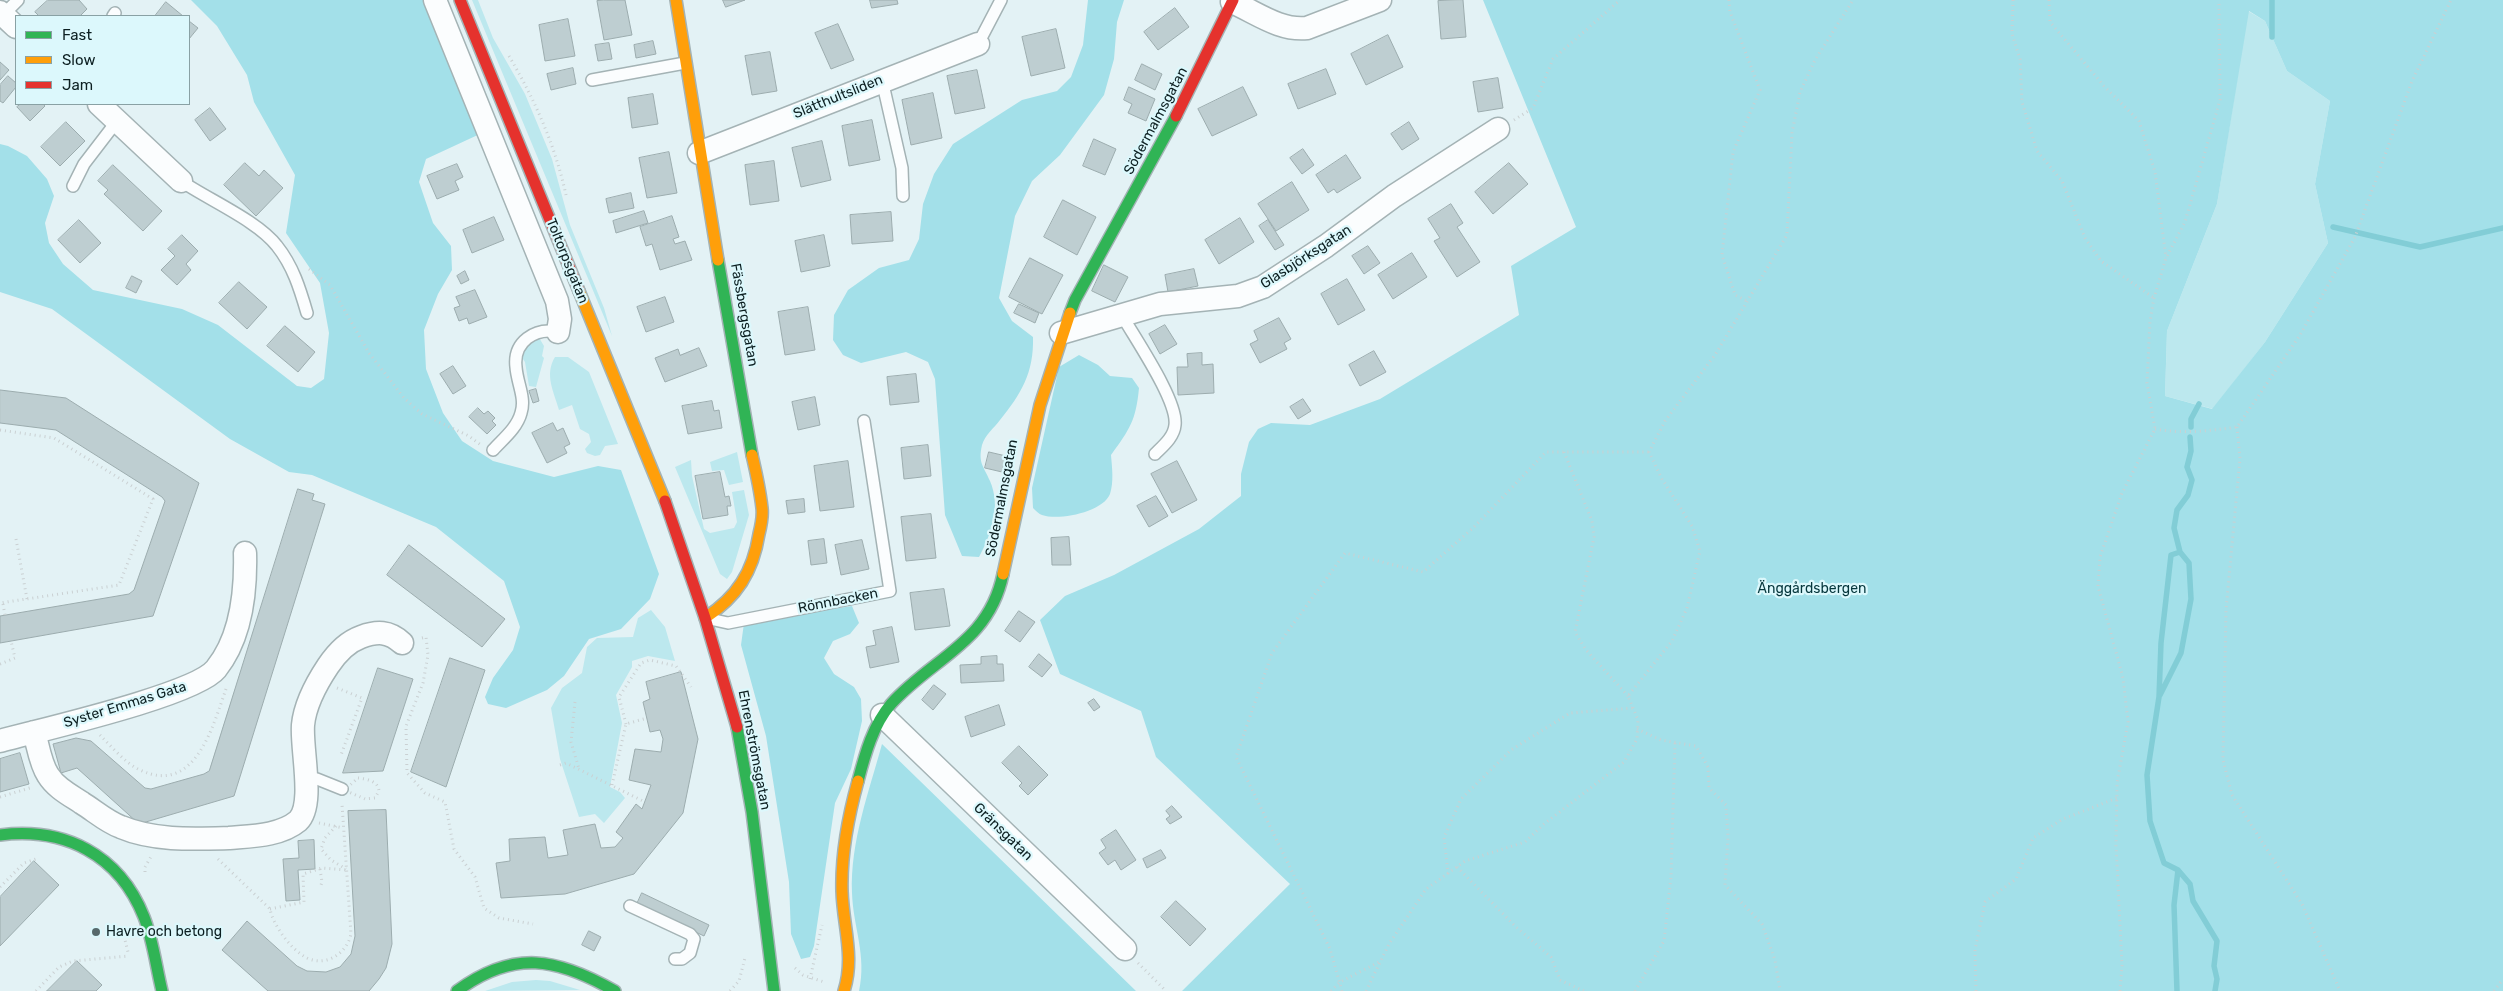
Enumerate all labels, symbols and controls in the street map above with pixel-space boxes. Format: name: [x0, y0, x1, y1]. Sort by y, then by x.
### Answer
legend: [15, 15, 190, 105]
text: Fast: [62, 26, 92, 44]
text: Slow: [62, 51, 95, 69]
street label: Södermalmsgatan: [1121, 64, 1191, 178]
street label: Slätthultsliden: [791, 71, 885, 123]
text: Jam: [62, 76, 93, 94]
street label: Toltorpsgatan: [542, 216, 592, 306]
street label: Glasbjörksgatan: [1257, 221, 1355, 293]
street label: Fässbergsgatan: [727, 262, 761, 368]
street label: Södermalmsgatan: [982, 438, 1022, 558]
park label: Änggårdsbergen: [1758, 581, 1866, 597]
street label: Rönnbacken: [797, 585, 879, 617]
street label: Syster Emmas Gata: [62, 678, 188, 732]
street label: Ehrenströmsgatan: [734, 689, 774, 811]
street label: Gränsgatan: [970, 800, 1036, 864]
place label: Havre och betong: [106, 924, 222, 940]
marker: Havre och betong: [90, 926, 102, 938]

